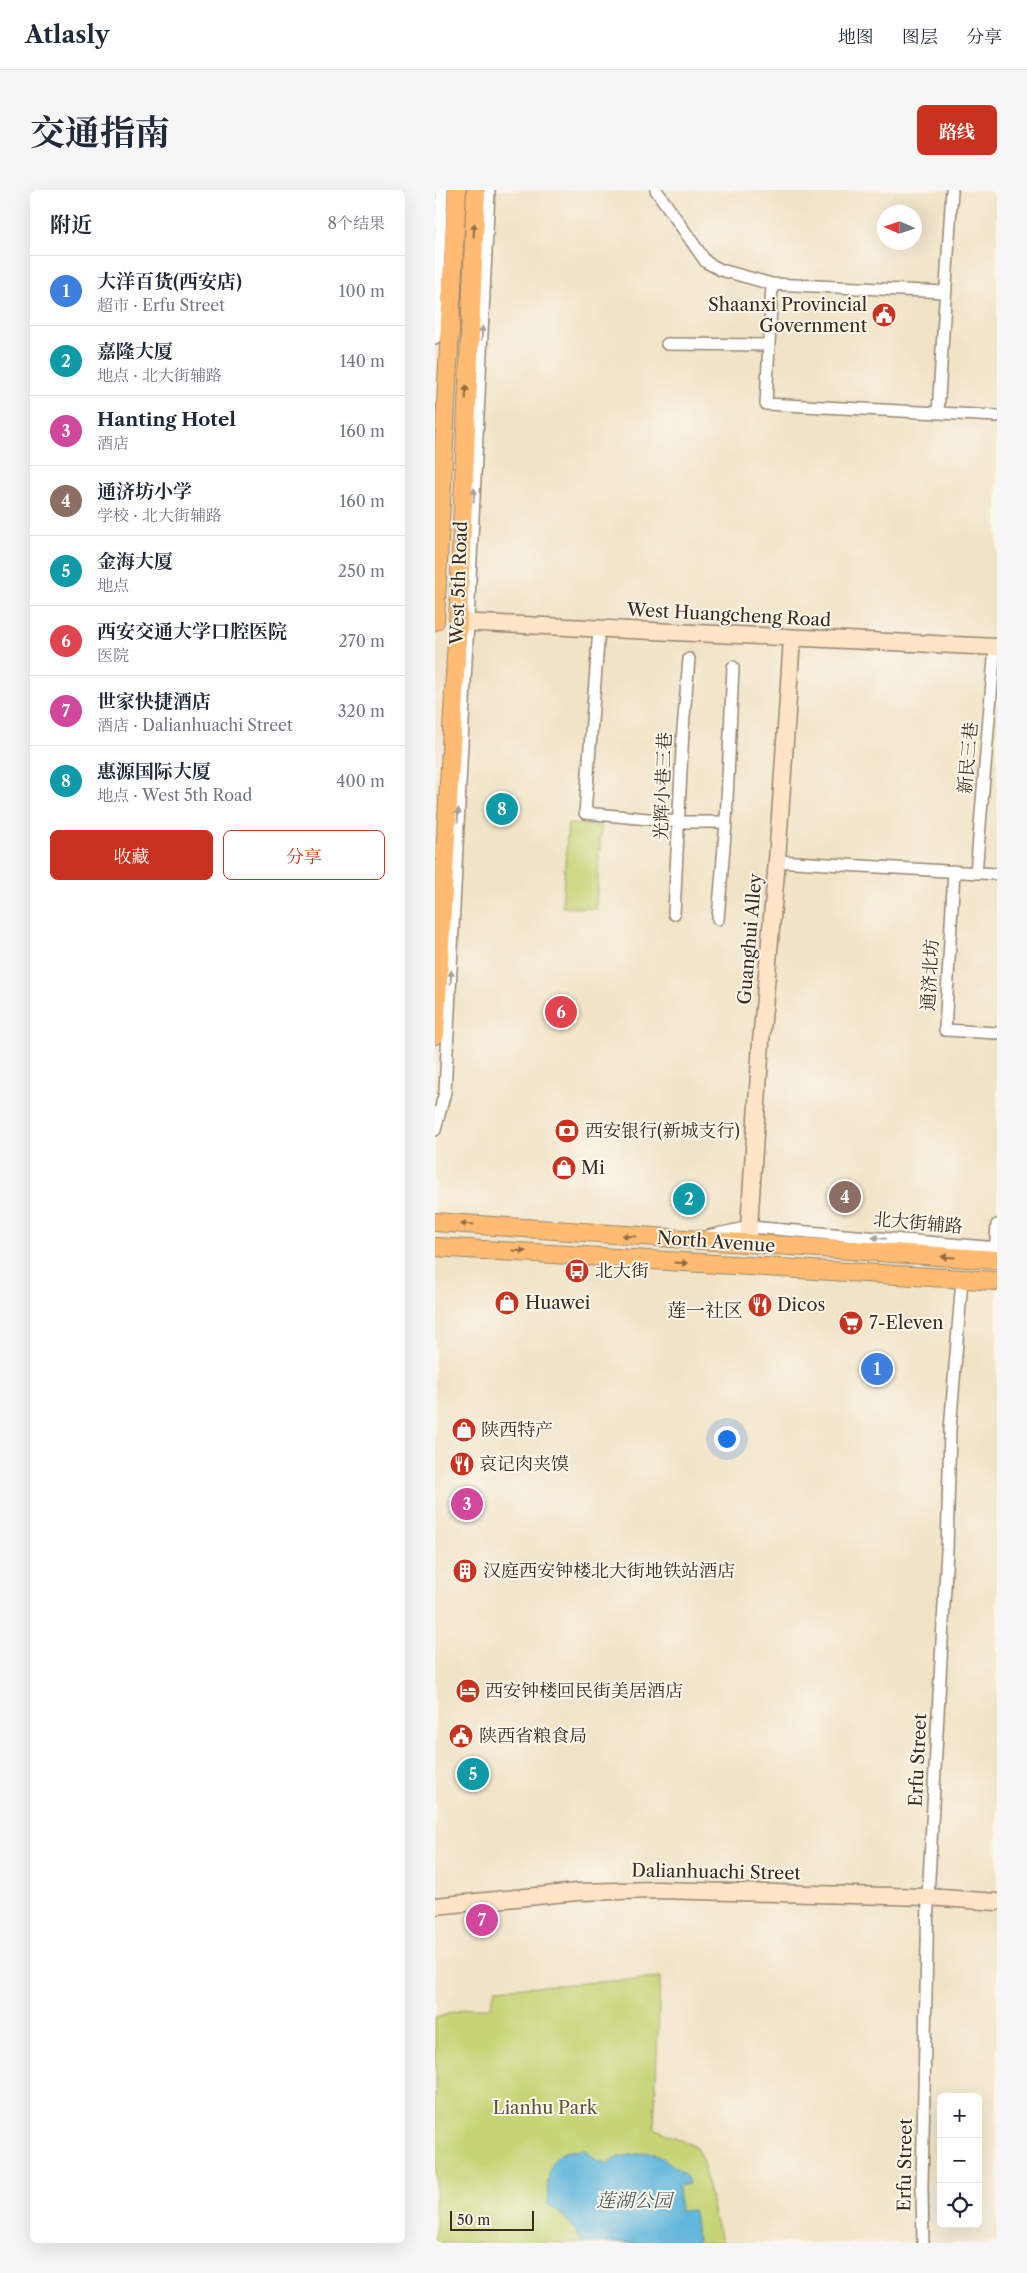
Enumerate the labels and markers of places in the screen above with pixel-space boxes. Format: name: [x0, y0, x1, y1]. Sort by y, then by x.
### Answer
place label: Shaanxi Provincial Government: [708, 294, 868, 337]
public building icon: Shaanxi Provincial Government: [871, 302, 897, 328]
pin: 8: [486, 790, 518, 828]
pin: 6: [545, 993, 577, 1031]
bank icon: 西安银行(新城支行): [554, 1118, 580, 1144]
place label: 西安银行(新城支行): [585, 1120, 740, 1142]
shop icon: Mi: [551, 1155, 577, 1181]
place label: Mi: [581, 1157, 605, 1179]
pin: 4: [829, 1178, 861, 1216]
pin: 2: [673, 1180, 705, 1218]
bus stop icon: 北大街: [564, 1258, 590, 1284]
place label: 北大街: [595, 1260, 649, 1282]
shop icon: Huawei: [494, 1290, 520, 1316]
place label: Huawei: [525, 1292, 591, 1314]
restaurant icon: Dicos: [747, 1292, 773, 1318]
place label: Dicos: [777, 1294, 825, 1316]
supermarket icon: 7-Eleven: [838, 1310, 864, 1336]
place label: 7-Eleven: [869, 1312, 944, 1334]
pin: 1: [861, 1350, 893, 1388]
shop icon: 陕西特产: [451, 1417, 477, 1443]
place label: 陕西特产: [481, 1419, 553, 1441]
restaurant icon: 哀记肉夹馍: [449, 1451, 475, 1477]
place label: 哀记肉夹馍: [479, 1453, 569, 1475]
pin: 3: [451, 1485, 483, 1523]
building icon: 汉庭西安钟楼北大街地铁站酒店: [452, 1558, 478, 1584]
place label: 汉庭西安钟楼北大街地铁站酒店: [483, 1560, 735, 1582]
hotel icon: 西安钟楼回民街美居酒店: [455, 1678, 481, 1704]
place label: 西安钟楼回民街美居酒店: [485, 1680, 683, 1702]
public building icon: 陕西省粮食局: [448, 1723, 474, 1749]
place label: 陕西省粮食局: [479, 1725, 587, 1747]
pin: 5: [457, 1755, 489, 1793]
pin: 7: [466, 1901, 498, 1939]

